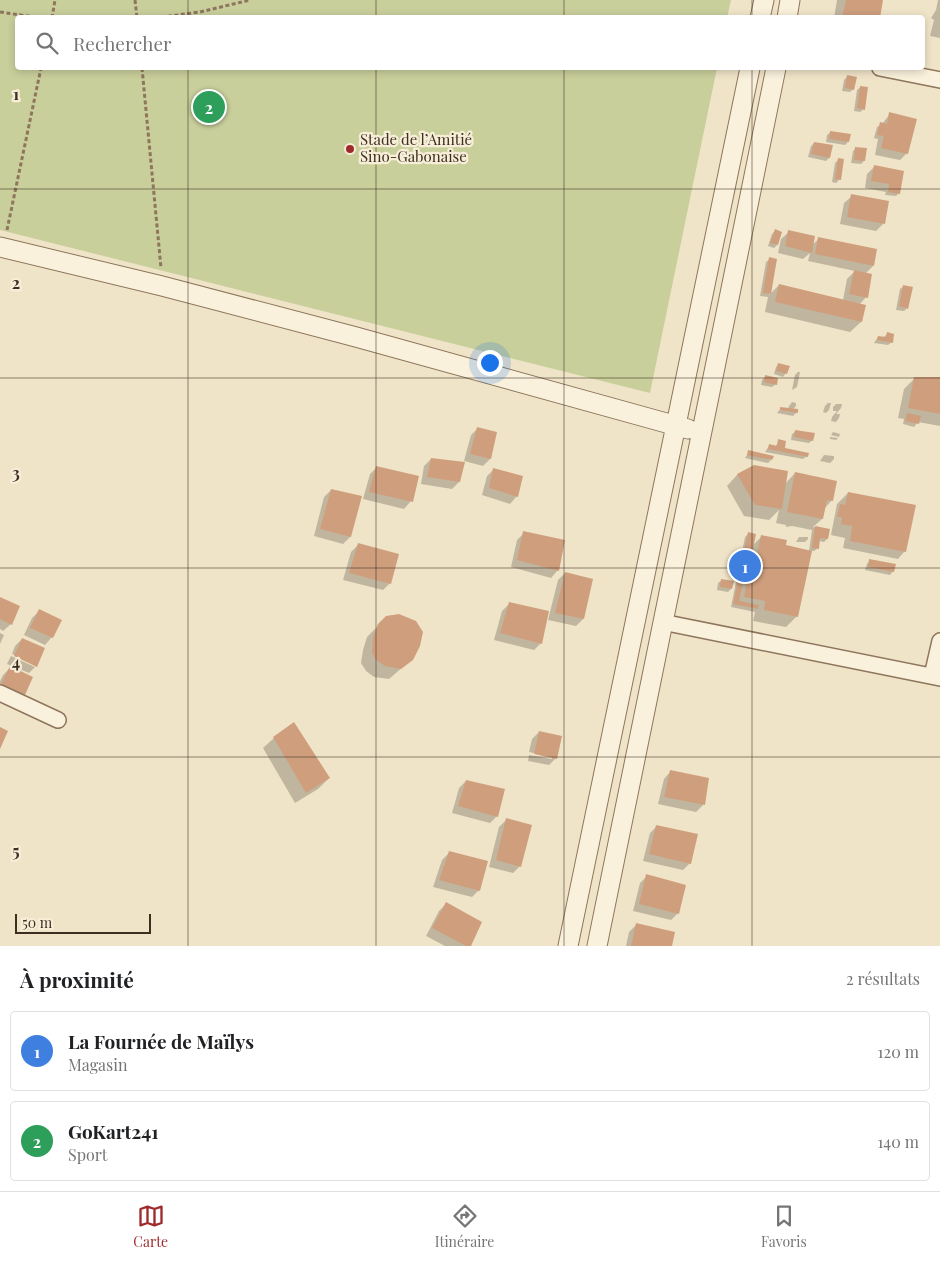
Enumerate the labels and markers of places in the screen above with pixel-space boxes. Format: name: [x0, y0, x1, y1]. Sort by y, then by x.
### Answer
pin: 2: [193, 88, 225, 126]
place label: Stade de l’Amitié Sino-Gabonaise: [360, 129, 472, 166]
marker: Stade de l’Amitié Sino-Gabonaise: [344, 143, 356, 155]
pin: 1: [729, 547, 761, 585]

